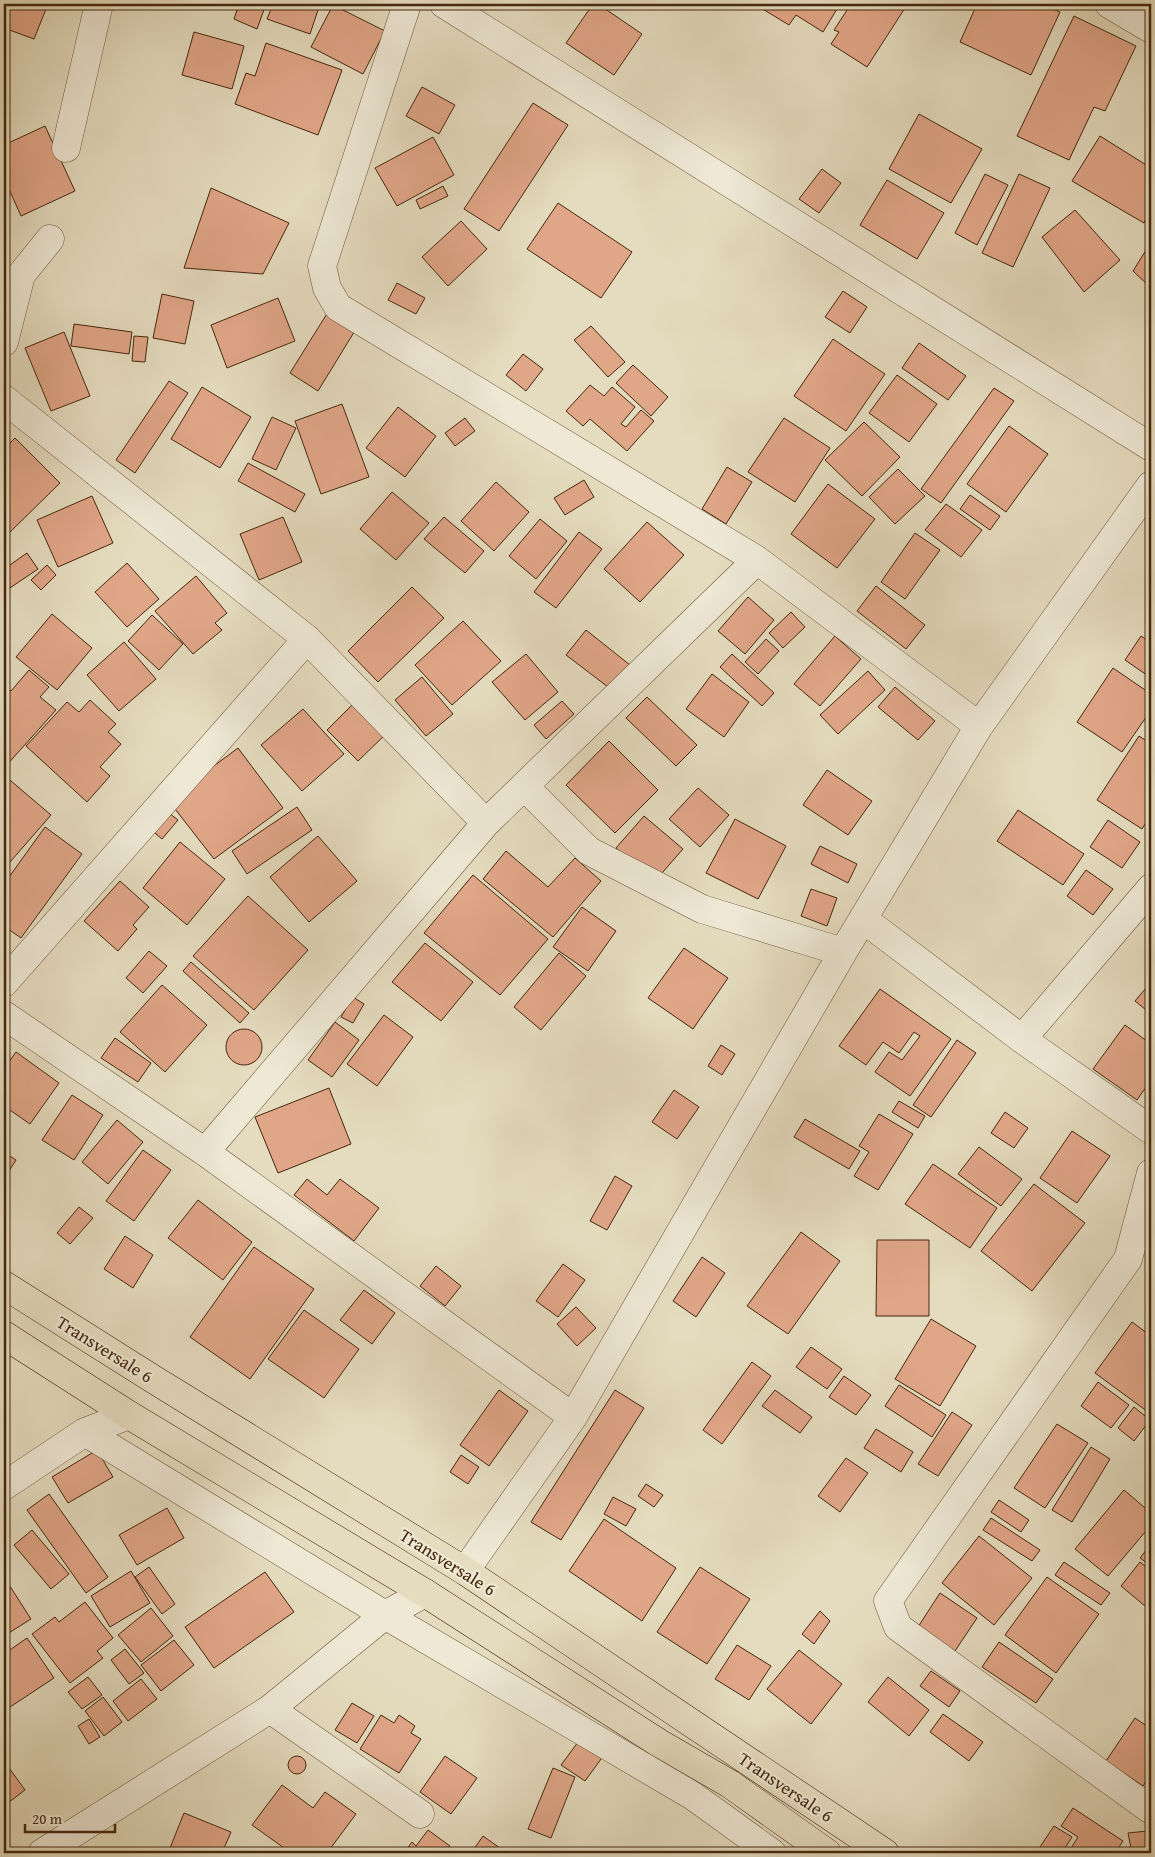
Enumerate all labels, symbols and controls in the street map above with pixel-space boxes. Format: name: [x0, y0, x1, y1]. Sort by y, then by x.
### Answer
street label: Transversale 6: [52, 1309, 158, 1389]
street label: Transversale 6: [395, 1522, 501, 1602]
street label: Transversale 6: [733, 1745, 839, 1829]
scale bar: [25, 1802, 115, 1834]
text: 20 m: [32, 1808, 63, 1829]

